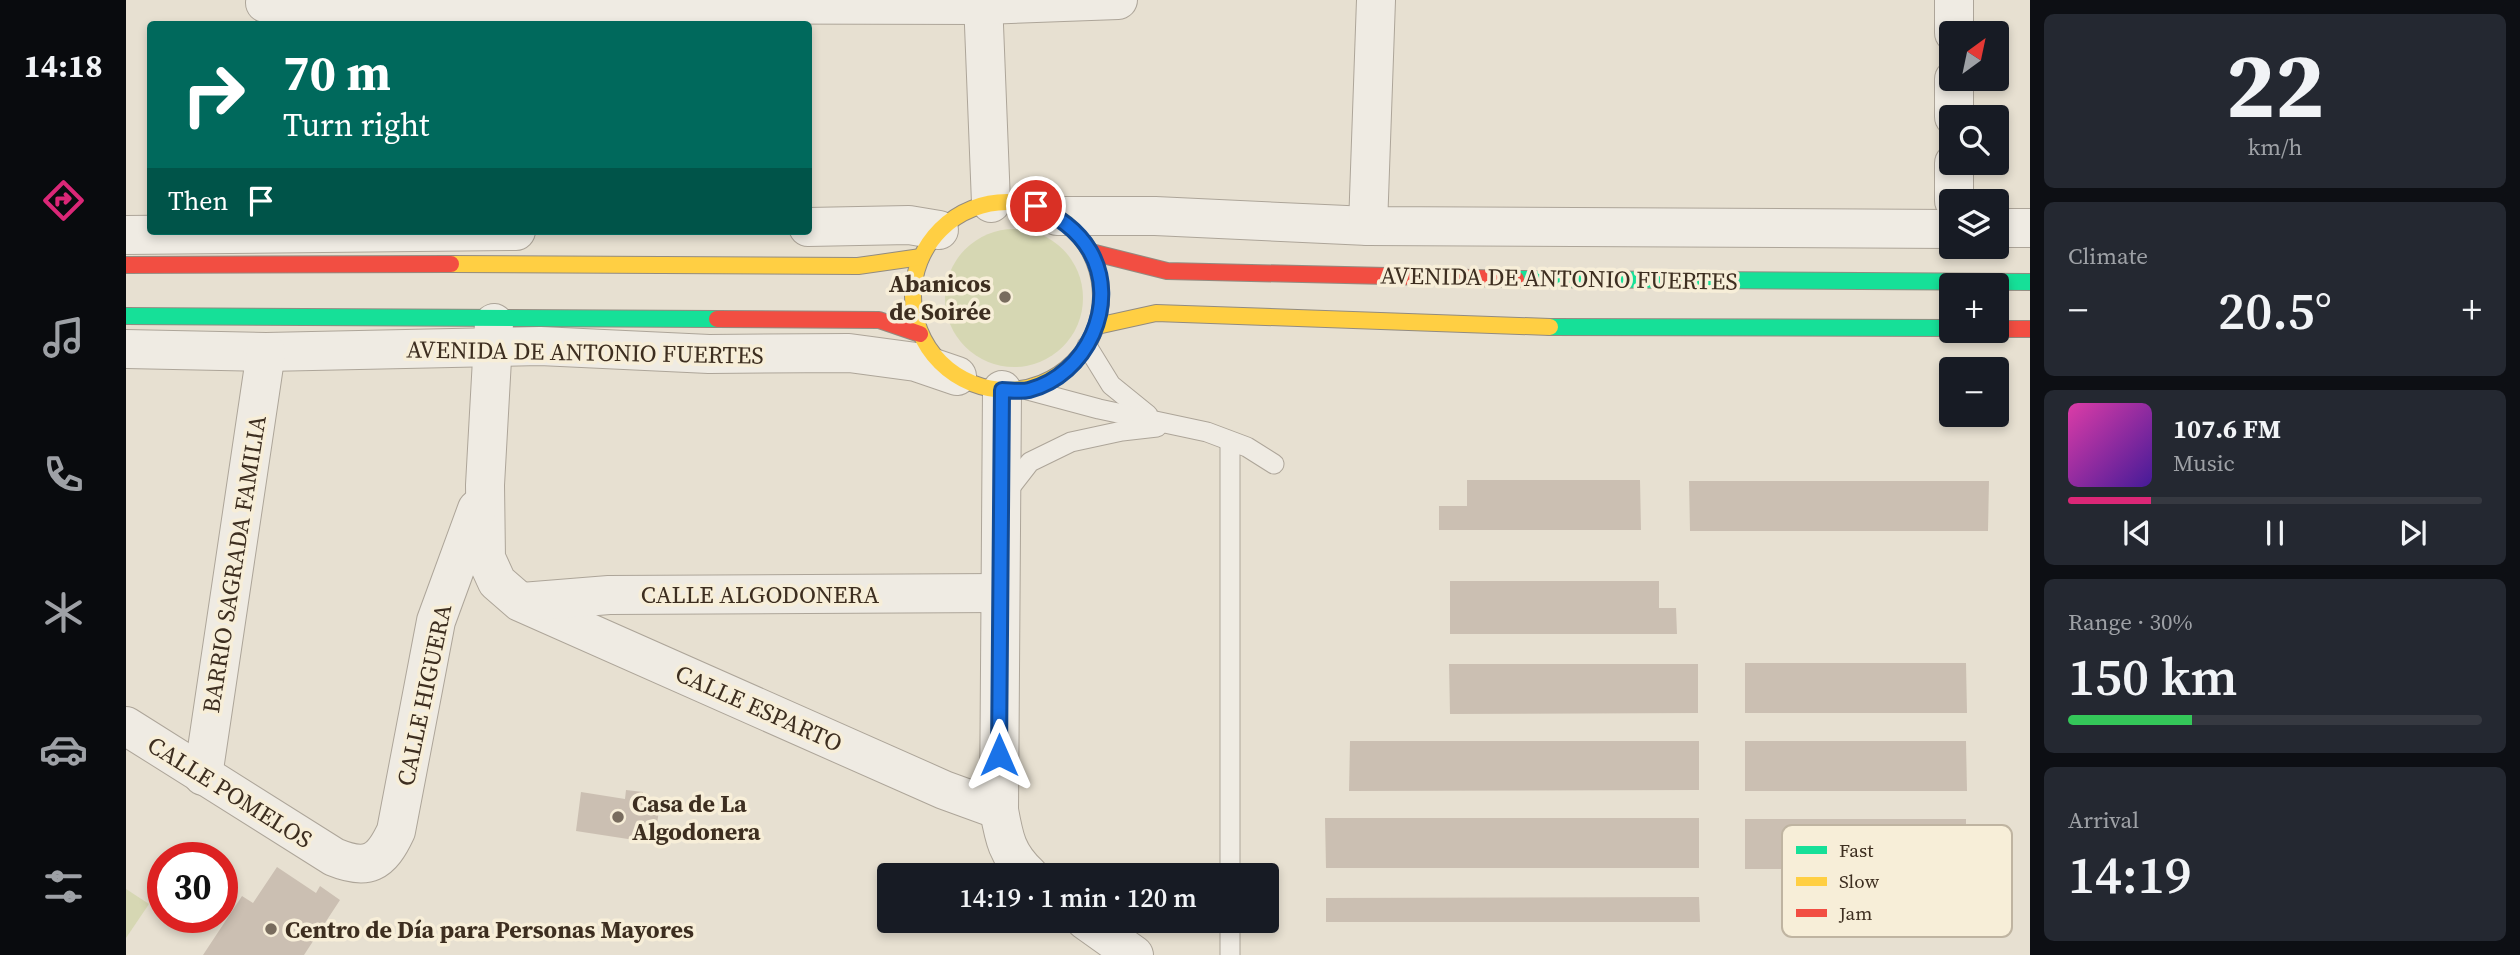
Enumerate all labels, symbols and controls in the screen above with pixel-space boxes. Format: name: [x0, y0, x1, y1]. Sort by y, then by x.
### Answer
north arrow: [1939, 21, 2009, 91]
map controls: [1939, 21, 2009, 427]
text: 22: [2226, 23, 2324, 147]
text: 70 m: [283, 39, 391, 106]
text: 14:18: [24, 44, 102, 88]
icon: right: [168, 49, 259, 140]
text: Turn right: [283, 103, 429, 147]
button: search: [1939, 105, 2009, 175]
text: km/h: [2248, 131, 2302, 163]
icon: directions: [39, 176, 88, 225]
pin: [1006, 176, 1066, 236]
icon: arrive: [242, 182, 280, 220]
text: Then: [168, 183, 228, 219]
icon: arrive: [1017, 187, 1055, 225]
button: layers: [1939, 189, 2009, 259]
text: Climate: [2068, 240, 2148, 272]
street label: AVENIDA DE ANTONIO FUERTES: [1380, 258, 1738, 298]
place label: Abanicos de Soirée: [889, 267, 991, 328]
button: +: [1939, 273, 2009, 343]
text: 20.5°: [2218, 275, 2332, 346]
text: −: [2068, 284, 2088, 336]
text: +: [2462, 284, 2482, 336]
marker: Abanicos de Soirée: [997, 289, 1013, 305]
icon: music: [39, 313, 88, 362]
street label: AVENIDA DE ANTONIO FUERTES: [406, 332, 764, 372]
button: −: [1939, 357, 2009, 427]
text: 107.6 FM: [2173, 411, 2281, 447]
street label: BARRIO SAGRADA FAMILIA: [194, 413, 274, 715]
text: Music: [2173, 447, 2235, 479]
icon: phone: [39, 450, 88, 499]
icon: previous: [2118, 514, 2156, 552]
icon: pause: [2256, 514, 2294, 552]
icon: next: [2394, 514, 2432, 552]
street label: CALLE ALGODONERA: [641, 578, 879, 611]
icon: climate: [39, 588, 88, 637]
street label: CALLE HIGUERA: [389, 601, 459, 789]
text: Range · 30%: [2068, 606, 2193, 638]
text: 150 km: [2068, 641, 2237, 712]
street label: CALLE ESPARTO: [670, 656, 848, 760]
position arrow: [962, 718, 1036, 792]
icon: car: [39, 725, 88, 774]
street label: CALLE POMELOS: [141, 728, 319, 856]
place label: Casa de La Algodonera: [632, 787, 761, 848]
text: Arrival: [2068, 804, 2139, 836]
marker: Casa de La Algodonera: [610, 809, 626, 825]
legend: [1782, 825, 2012, 937]
text: Fast: [1839, 837, 1874, 863]
text: 14:19: [2068, 839, 2192, 910]
speed limit sign: 30: [147, 842, 238, 933]
icon: filters: [39, 862, 88, 911]
text: Slow: [1839, 868, 1880, 894]
text: 14:19 · 1 min · 120 m: [959, 880, 1197, 916]
text: Jam: [1838, 900, 1872, 926]
place label: Centro de Día para Personas Mayores: [285, 913, 694, 946]
marker: Centro de Día para Personas Mayores: [263, 921, 279, 937]

